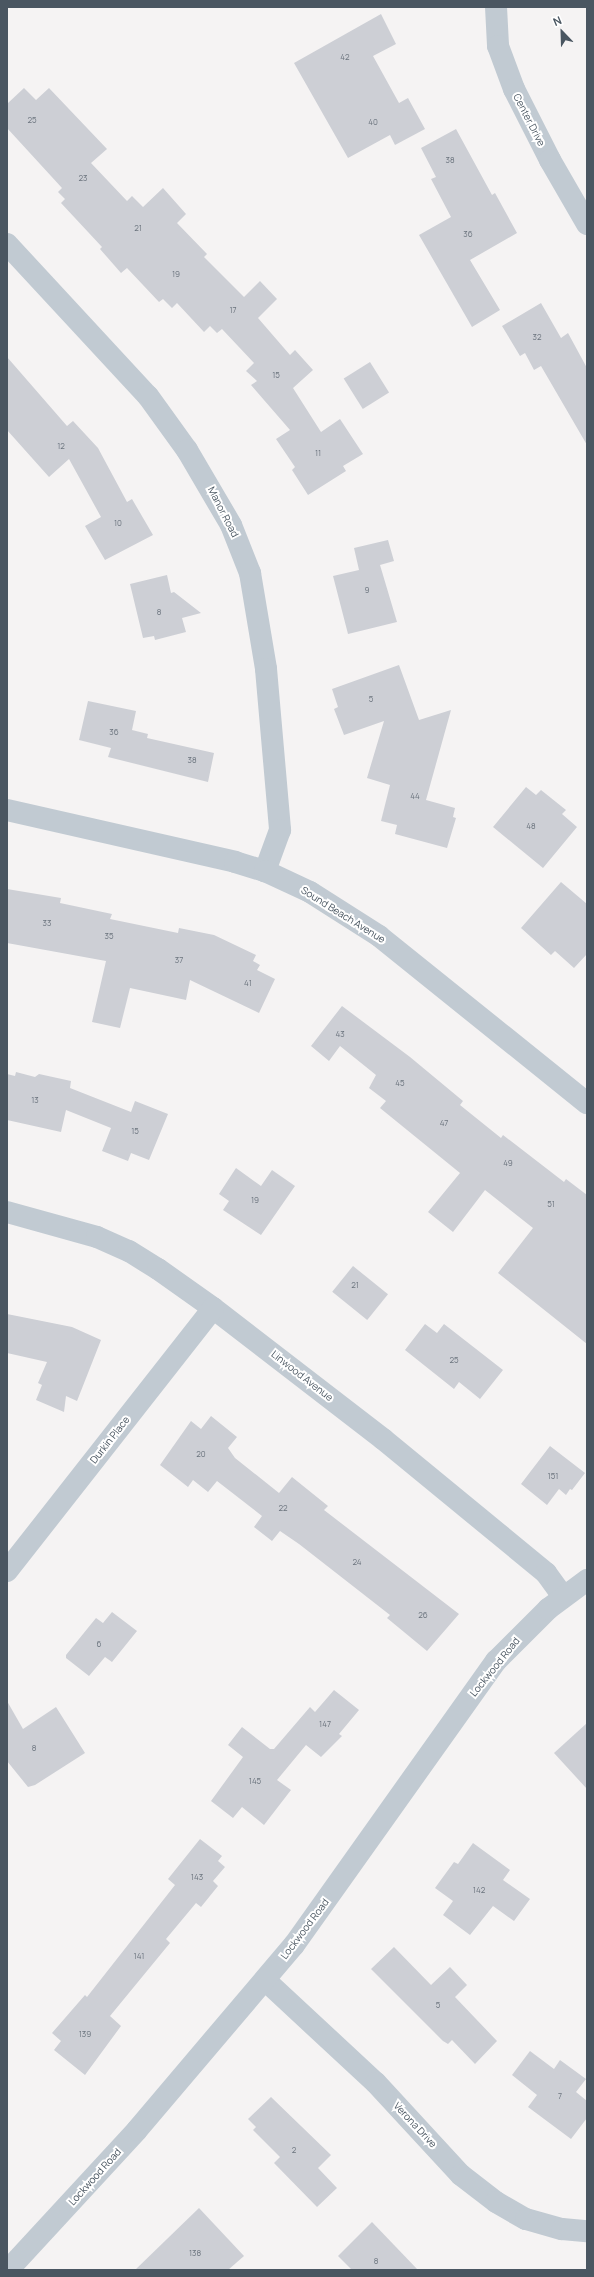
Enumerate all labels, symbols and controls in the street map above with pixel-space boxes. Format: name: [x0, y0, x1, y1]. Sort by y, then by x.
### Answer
north arrow: [542, 12, 582, 52]
text: N: [551, 12, 564, 29]
house number: 42: [340, 52, 350, 62]
street label: Center Drive: [511, 92, 547, 148]
house number: 25: [27, 115, 37, 125]
house number: 40: [368, 117, 378, 127]
house number: 38: [445, 155, 455, 165]
house number: 23: [79, 173, 87, 183]
house number: 21: [134, 223, 142, 233]
house number: 36: [463, 229, 473, 239]
house number: 19: [172, 269, 180, 279]
house number: 17: [229, 305, 237, 315]
house number: 32: [533, 332, 541, 342]
house number: 15: [272, 370, 280, 380]
house number: 12: [57, 441, 65, 451]
house number: 11: [315, 448, 321, 458]
street label: Manor Road: [205, 485, 241, 539]
house number: 10: [114, 518, 122, 528]
house number: 9: [365, 585, 369, 595]
house number: 8: [157, 607, 161, 617]
house number: 5: [369, 694, 373, 704]
house number: 36: [109, 727, 119, 737]
house number: 38: [187, 755, 197, 765]
house number: 44: [410, 791, 420, 801]
house number: 48: [526, 821, 536, 831]
street label: Sound Beach Avenue: [299, 884, 387, 946]
house number: 33: [43, 918, 51, 928]
house number: 35: [104, 931, 114, 941]
house number: 37: [175, 955, 183, 965]
house number: 41: [244, 978, 252, 988]
house number: 43: [335, 1029, 345, 1039]
house number: 45: [395, 1078, 405, 1088]
house number: 13: [31, 1095, 39, 1105]
house number: 47: [440, 1118, 448, 1128]
house number: 15: [131, 1126, 139, 1136]
house number: 49: [503, 1158, 513, 1168]
house number: 19: [251, 1195, 259, 1205]
house number: 51: [547, 1199, 555, 1209]
house number: 21: [351, 1280, 359, 1290]
street label: Linwood Avenue: [269, 1348, 335, 1404]
house number: 25: [449, 1355, 459, 1365]
street label: Durkin Place: [88, 1414, 132, 1466]
house number: 20: [196, 1449, 206, 1459]
house number: 151: [548, 1471, 558, 1481]
house number: 22: [278, 1503, 288, 1513]
house number: 24: [352, 1557, 362, 1567]
house number: 26: [418, 1610, 428, 1620]
street label: Lockwood Road: [468, 1635, 522, 1699]
house number: 6: [97, 1639, 101, 1649]
house number: 147: [319, 1719, 331, 1729]
house number: 8: [32, 1743, 36, 1753]
house number: 145: [249, 1776, 261, 1786]
house number: 143: [191, 1872, 203, 1882]
house number: 142: [473, 1885, 485, 1895]
street label: Lockwood Road: [278, 1896, 332, 1962]
house number: 141: [134, 1951, 144, 1961]
house number: 5: [436, 2000, 440, 2010]
house number: 139: [79, 2029, 91, 2039]
house number: 7: [558, 2091, 562, 2101]
street label: Verona Drive: [391, 2100, 439, 2150]
house number: 2: [292, 2145, 296, 2155]
street label: Lockwood Road: [66, 2146, 124, 2208]
house number: 138: [189, 2248, 201, 2258]
house number: 8: [374, 2256, 378, 2266]

